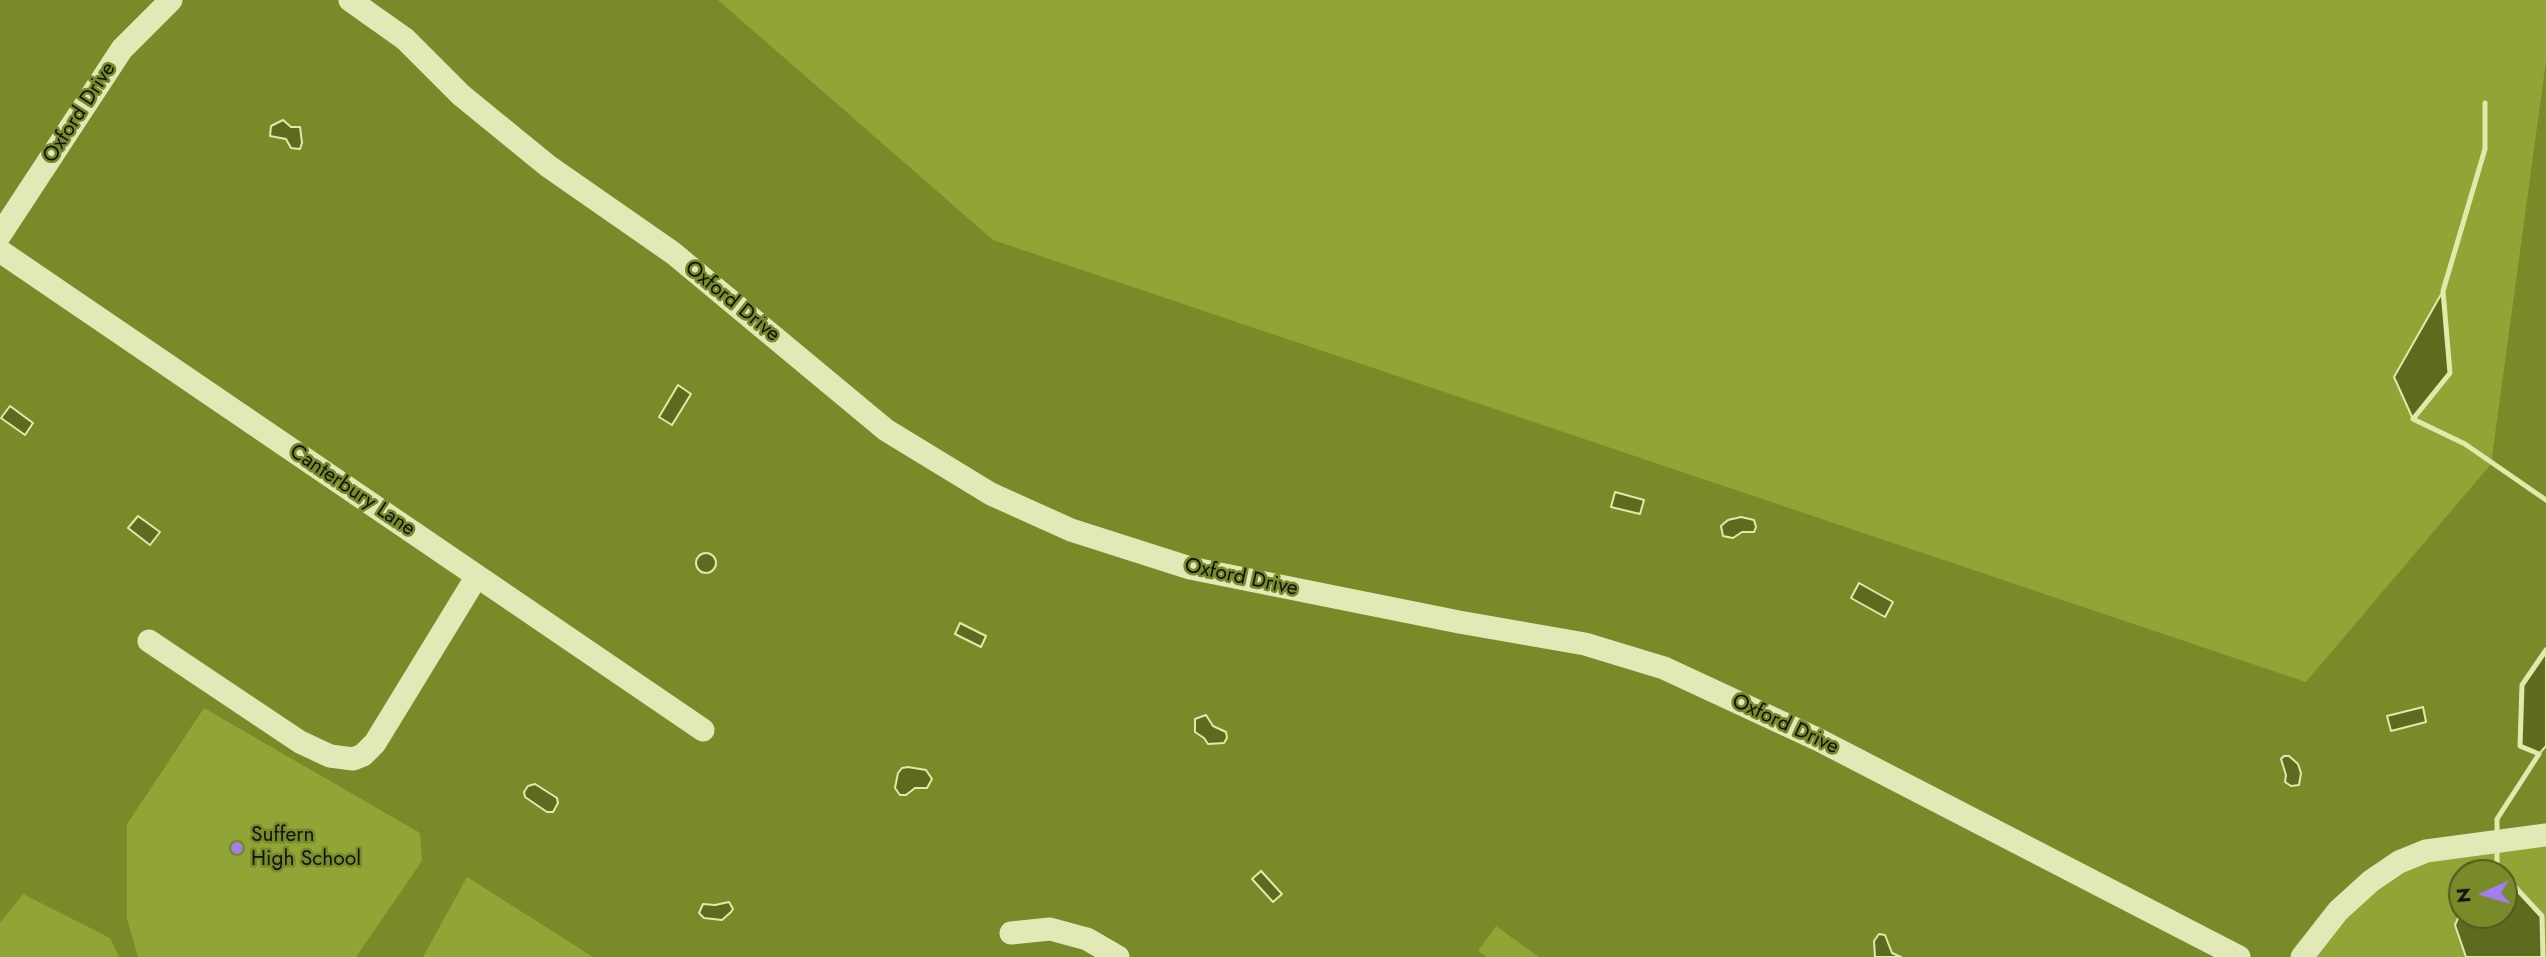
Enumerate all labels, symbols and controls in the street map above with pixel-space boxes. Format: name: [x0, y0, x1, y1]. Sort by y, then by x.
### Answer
street label: Oxford Drive: [38, 58, 122, 168]
street label: Oxford Drive: [679, 256, 785, 348]
street label: Canterbury Lane: [284, 440, 420, 542]
street label: Oxford Drive: [1182, 554, 1300, 602]
street label: Oxford Drive: [1728, 689, 1842, 761]
place label: Suffern High School: [251, 823, 361, 873]
marker: Suffern High School: [229, 840, 245, 856]
north arrow: [2448, 859, 2518, 929]
text: N: [2450, 887, 2478, 904]

